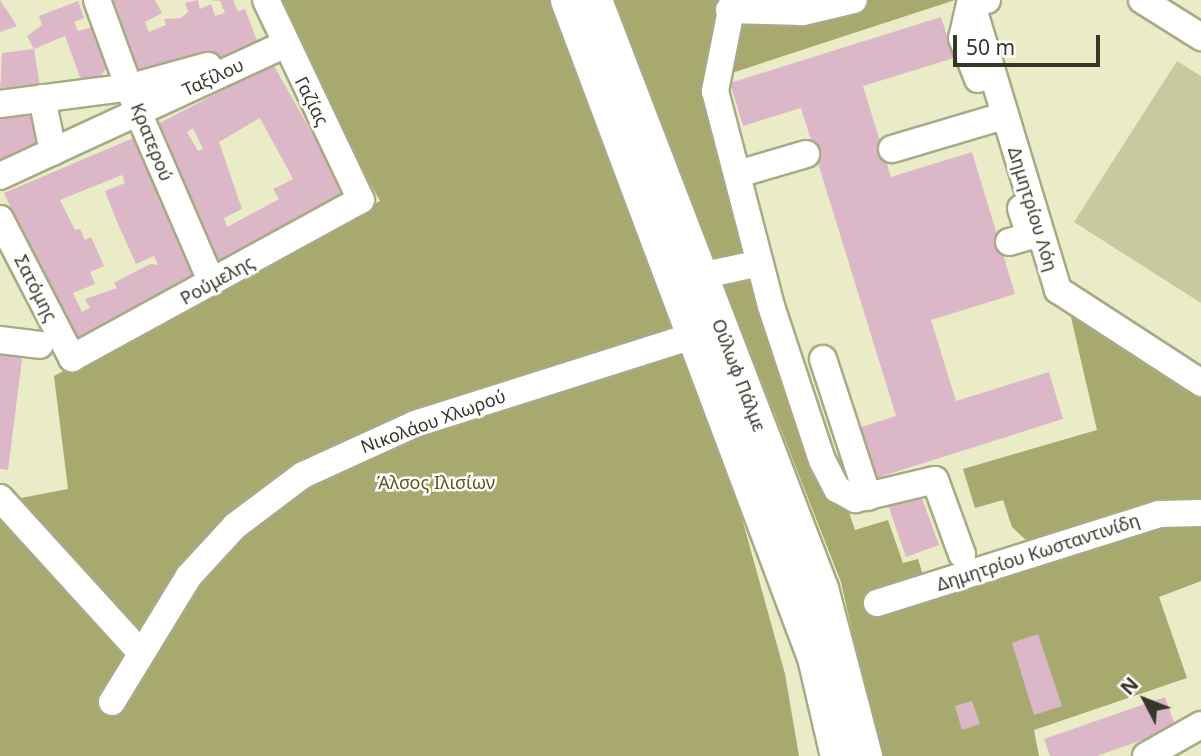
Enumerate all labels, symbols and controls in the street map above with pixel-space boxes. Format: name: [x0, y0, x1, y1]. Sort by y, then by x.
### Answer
scale bar: [956, 21, 1103, 65]
text: 50 m: [966, 33, 1015, 61]
street label: Ταξίλου: [179, 53, 247, 101]
street label: Γαζίας: [291, 73, 333, 129]
street label: Κρατερού: [127, 100, 177, 184]
street label: Δημητρίου Λόη: [1004, 144, 1062, 274]
street label: Σατόμης: [10, 251, 62, 325]
street label: Ρούμελης: [176, 251, 258, 309]
street label: Ούλωφ Πάλμε: [708, 316, 770, 434]
street label: Νικολάου Χλωρού: [357, 385, 509, 457]
park label: Άλσος Ιλισίων: [377, 471, 495, 493]
street label: Δημητρίου Κωσταντινίδη: [934, 509, 1142, 595]
north arrow: [1110, 665, 1180, 735]
text: N: [1115, 672, 1144, 700]

